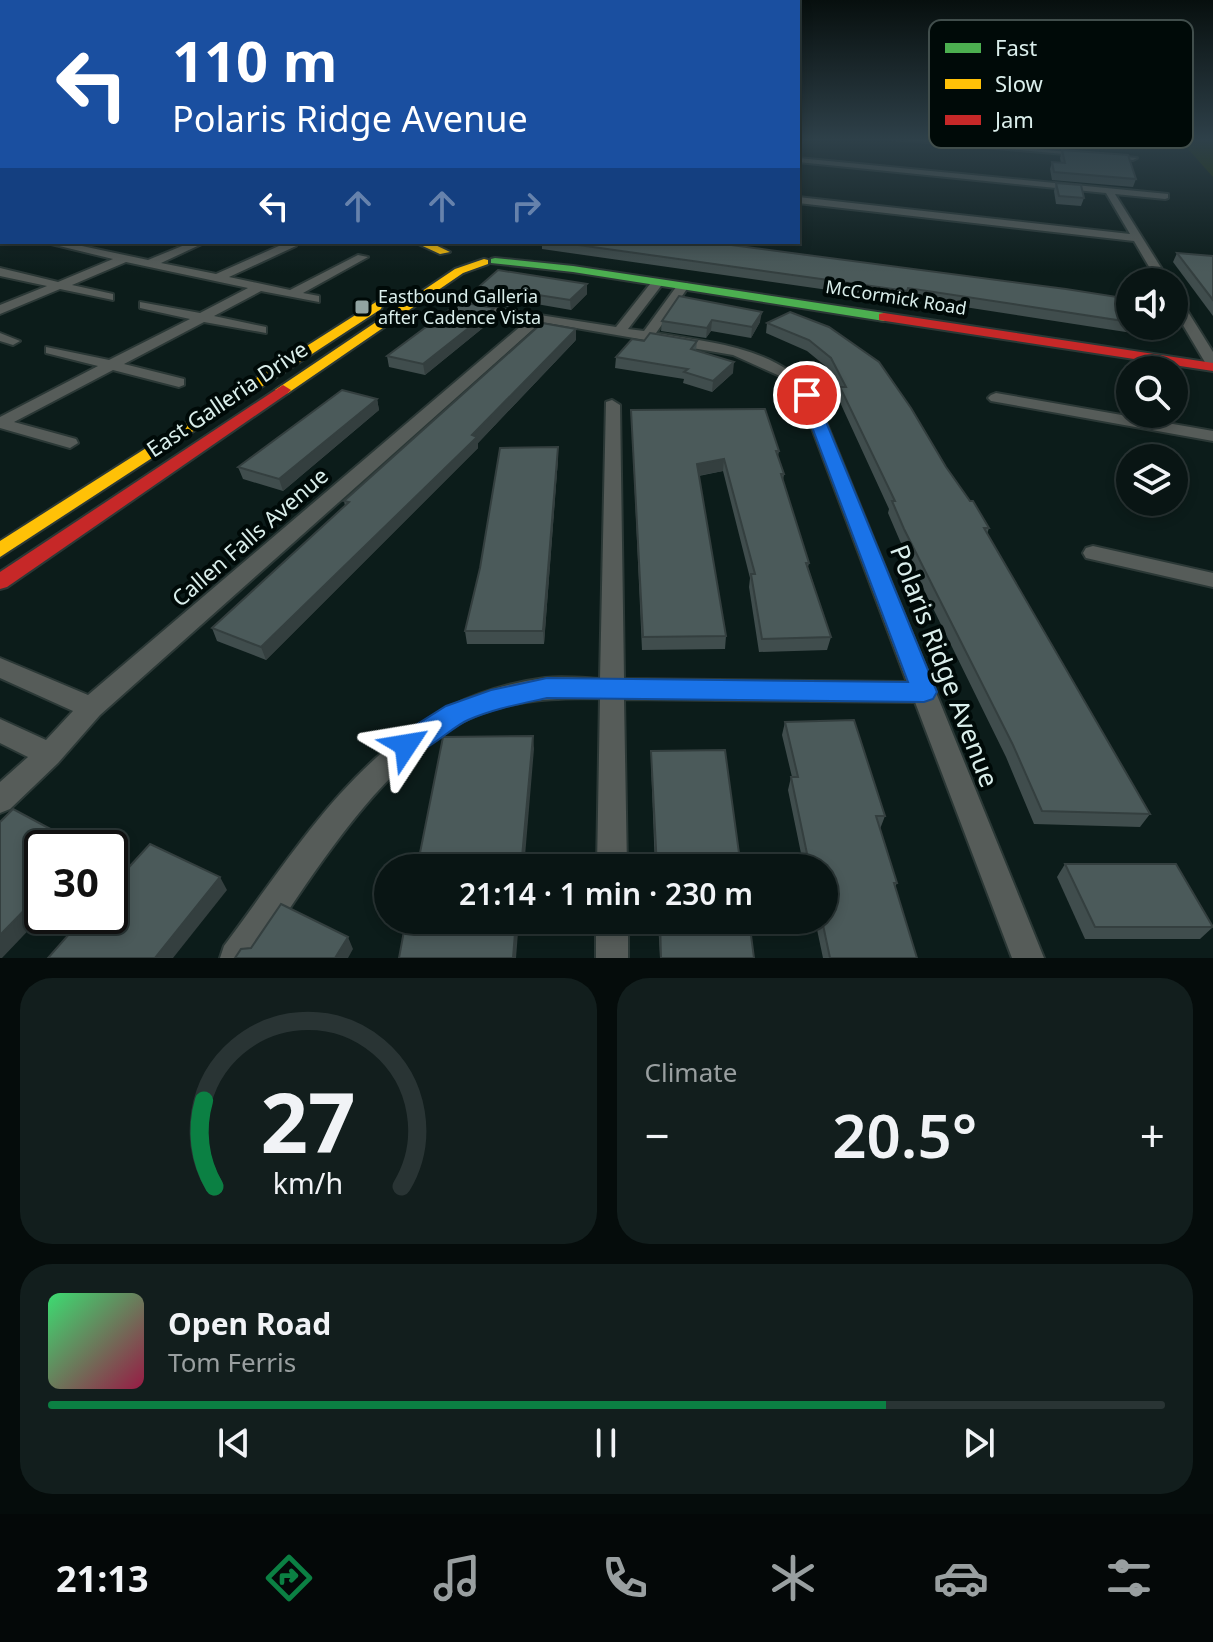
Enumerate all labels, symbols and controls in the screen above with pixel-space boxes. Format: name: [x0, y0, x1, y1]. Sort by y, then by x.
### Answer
legend: [929, 20, 1193, 148]
text: 110 m: [172, 22, 337, 98]
icon: left: [40, 32, 144, 136]
text: Fast: [995, 32, 1037, 62]
text: Slow: [995, 68, 1044, 98]
text: Polaris Ridge Avenue: [172, 94, 528, 143]
text: Jam: [993, 104, 1034, 134]
icon: left: [252, 184, 296, 228]
icon: ahead: [336, 184, 380, 228]
icon: ahead: [420, 184, 464, 228]
icon: right: [504, 184, 548, 228]
map controls: [1116, 268, 1188, 516]
button: sound: [1116, 268, 1188, 340]
street label: McCormick Road: [824, 274, 968, 320]
place label: Eastbound Galleria after Cadence Vista: [378, 284, 541, 329]
marker: Eastbound Galleria after Cadence Vista: [353, 298, 371, 316]
street label: East Galleria Drive: [140, 333, 313, 463]
button: search: [1116, 356, 1188, 428]
pin: [773, 361, 841, 429]
icon: arrive: [785, 373, 829, 417]
button: layers: [1116, 444, 1188, 516]
street label: Callen Falls Avenue: [165, 460, 334, 612]
street label: Polaris Ridge Avenue: [882, 539, 1008, 792]
position arrow: [364, 703, 448, 787]
speed limit sign: 30: [24, 830, 128, 934]
text: 21:14 · 1 min · 230 m: [459, 873, 753, 914]
text: Climate: [645, 1054, 737, 1090]
text: 27: [261, 1064, 356, 1177]
text: 20.5°: [832, 1094, 977, 1176]
text: −: [645, 1105, 670, 1165]
text: +: [1140, 1105, 1165, 1165]
text: km/h: [273, 1163, 343, 1202]
text: Open Road: [168, 1303, 331, 1344]
text: Tom Ferris: [168, 1344, 296, 1380]
icon: previous: [212, 1421, 256, 1465]
icon: pause: [584, 1421, 628, 1465]
icon: next: [957, 1421, 1001, 1465]
icon: directions: [261, 1550, 317, 1606]
icon: music: [429, 1550, 485, 1606]
icon: phone: [597, 1550, 653, 1606]
icon: climate: [765, 1550, 821, 1606]
icon: car: [933, 1550, 989, 1606]
icon: filters: [1101, 1550, 1157, 1606]
text: 21:13: [56, 1554, 149, 1603]

